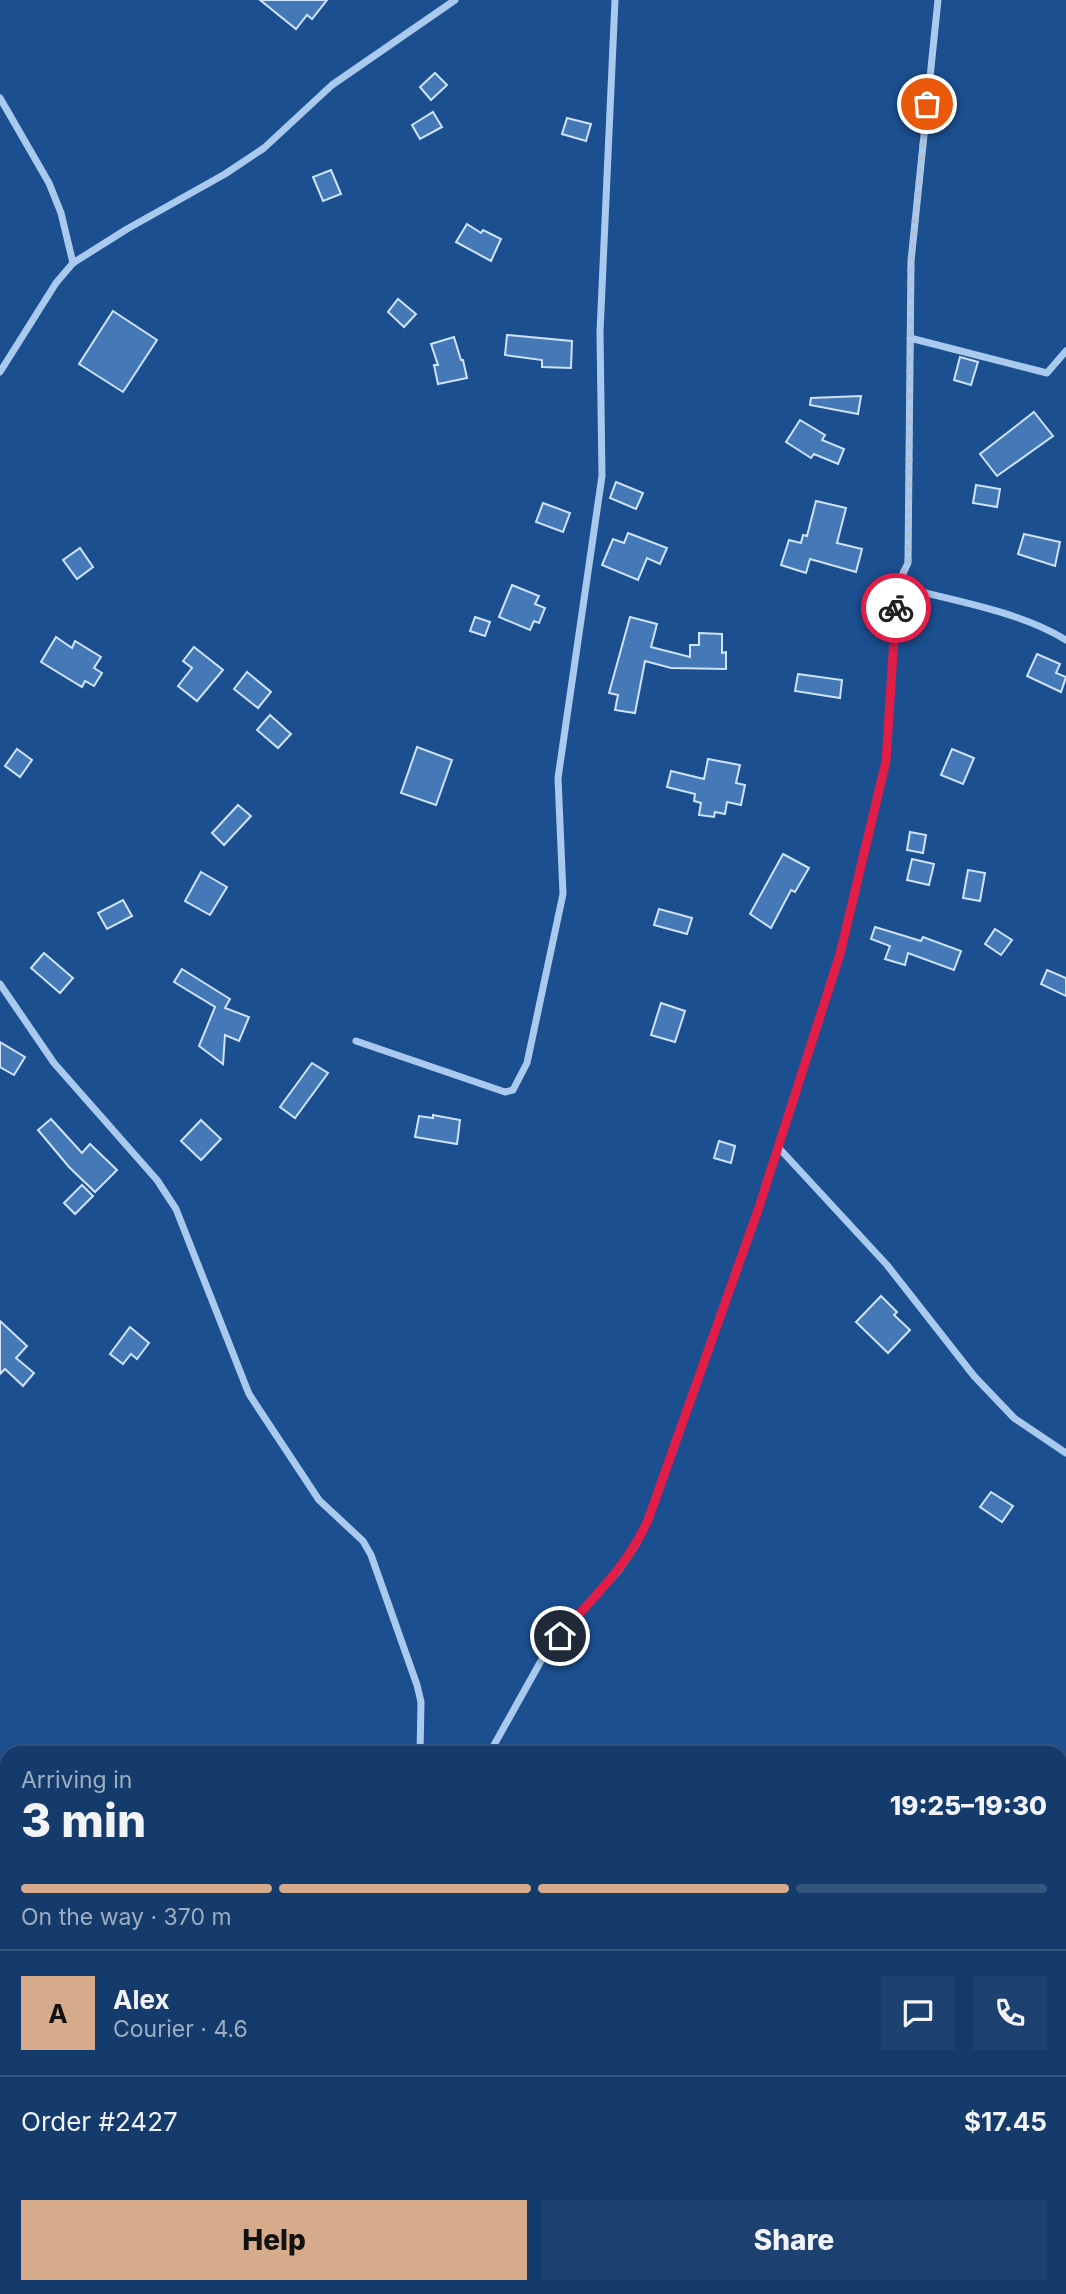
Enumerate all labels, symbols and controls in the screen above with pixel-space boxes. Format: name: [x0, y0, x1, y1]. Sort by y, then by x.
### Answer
pin: [897, 74, 957, 134]
icon: bag: [908, 85, 946, 123]
courier: [861, 573, 931, 643]
icon: bike: [877, 589, 915, 627]
pin: [530, 1606, 590, 1666]
icon: home: [541, 1617, 579, 1655]
text: Arriving in: [21, 1766, 132, 1794]
text: 19:25–19:30: [890, 1790, 1047, 1821]
text: 3 min: [21, 1792, 146, 1848]
text: On the way · 370 m: [21, 1903, 232, 1931]
button: chat: [881, 1976, 955, 2050]
button: phone: [973, 1976, 1047, 2050]
text: Alex: [113, 1984, 170, 2015]
text: A: [48, 1998, 68, 2029]
text: Courier · 4.6: [113, 2015, 248, 2043]
text: Order #2427: [21, 2106, 178, 2137]
text: $17.45: [964, 2106, 1047, 2137]
button: Help: [21, 2200, 527, 2280]
button: Share: [541, 2200, 1047, 2280]

